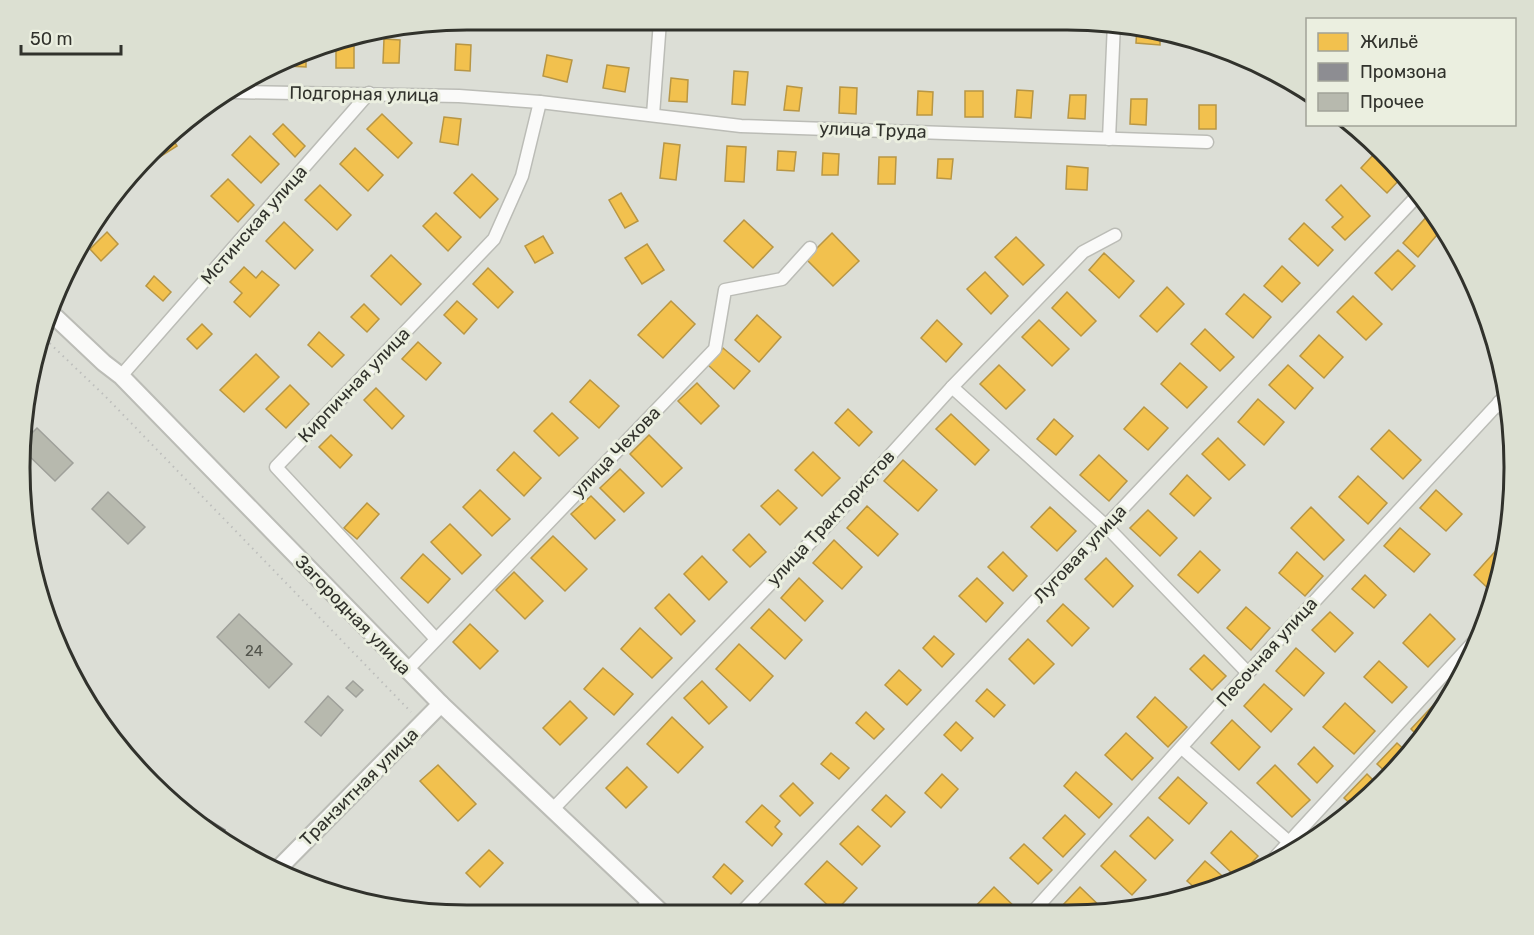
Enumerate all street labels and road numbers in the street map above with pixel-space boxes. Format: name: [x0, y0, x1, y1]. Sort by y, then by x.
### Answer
street label: Подгорная улица: [289, 82, 439, 106]
street label: улица Труда: [819, 117, 927, 143]
street label: Мстинская улица: [196, 161, 312, 289]
street label: Кирпичная улица: [293, 323, 415, 447]
street label: улица Чехова: [567, 402, 665, 502]
street label: улица Трактористов: [762, 446, 900, 590]
street label: Луговая улица: [1029, 500, 1131, 608]
street label: Загородная улица: [290, 551, 416, 679]
street label: Песочная улица: [1212, 593, 1322, 711]
street label: Транзитная улица: [295, 723, 423, 851]

